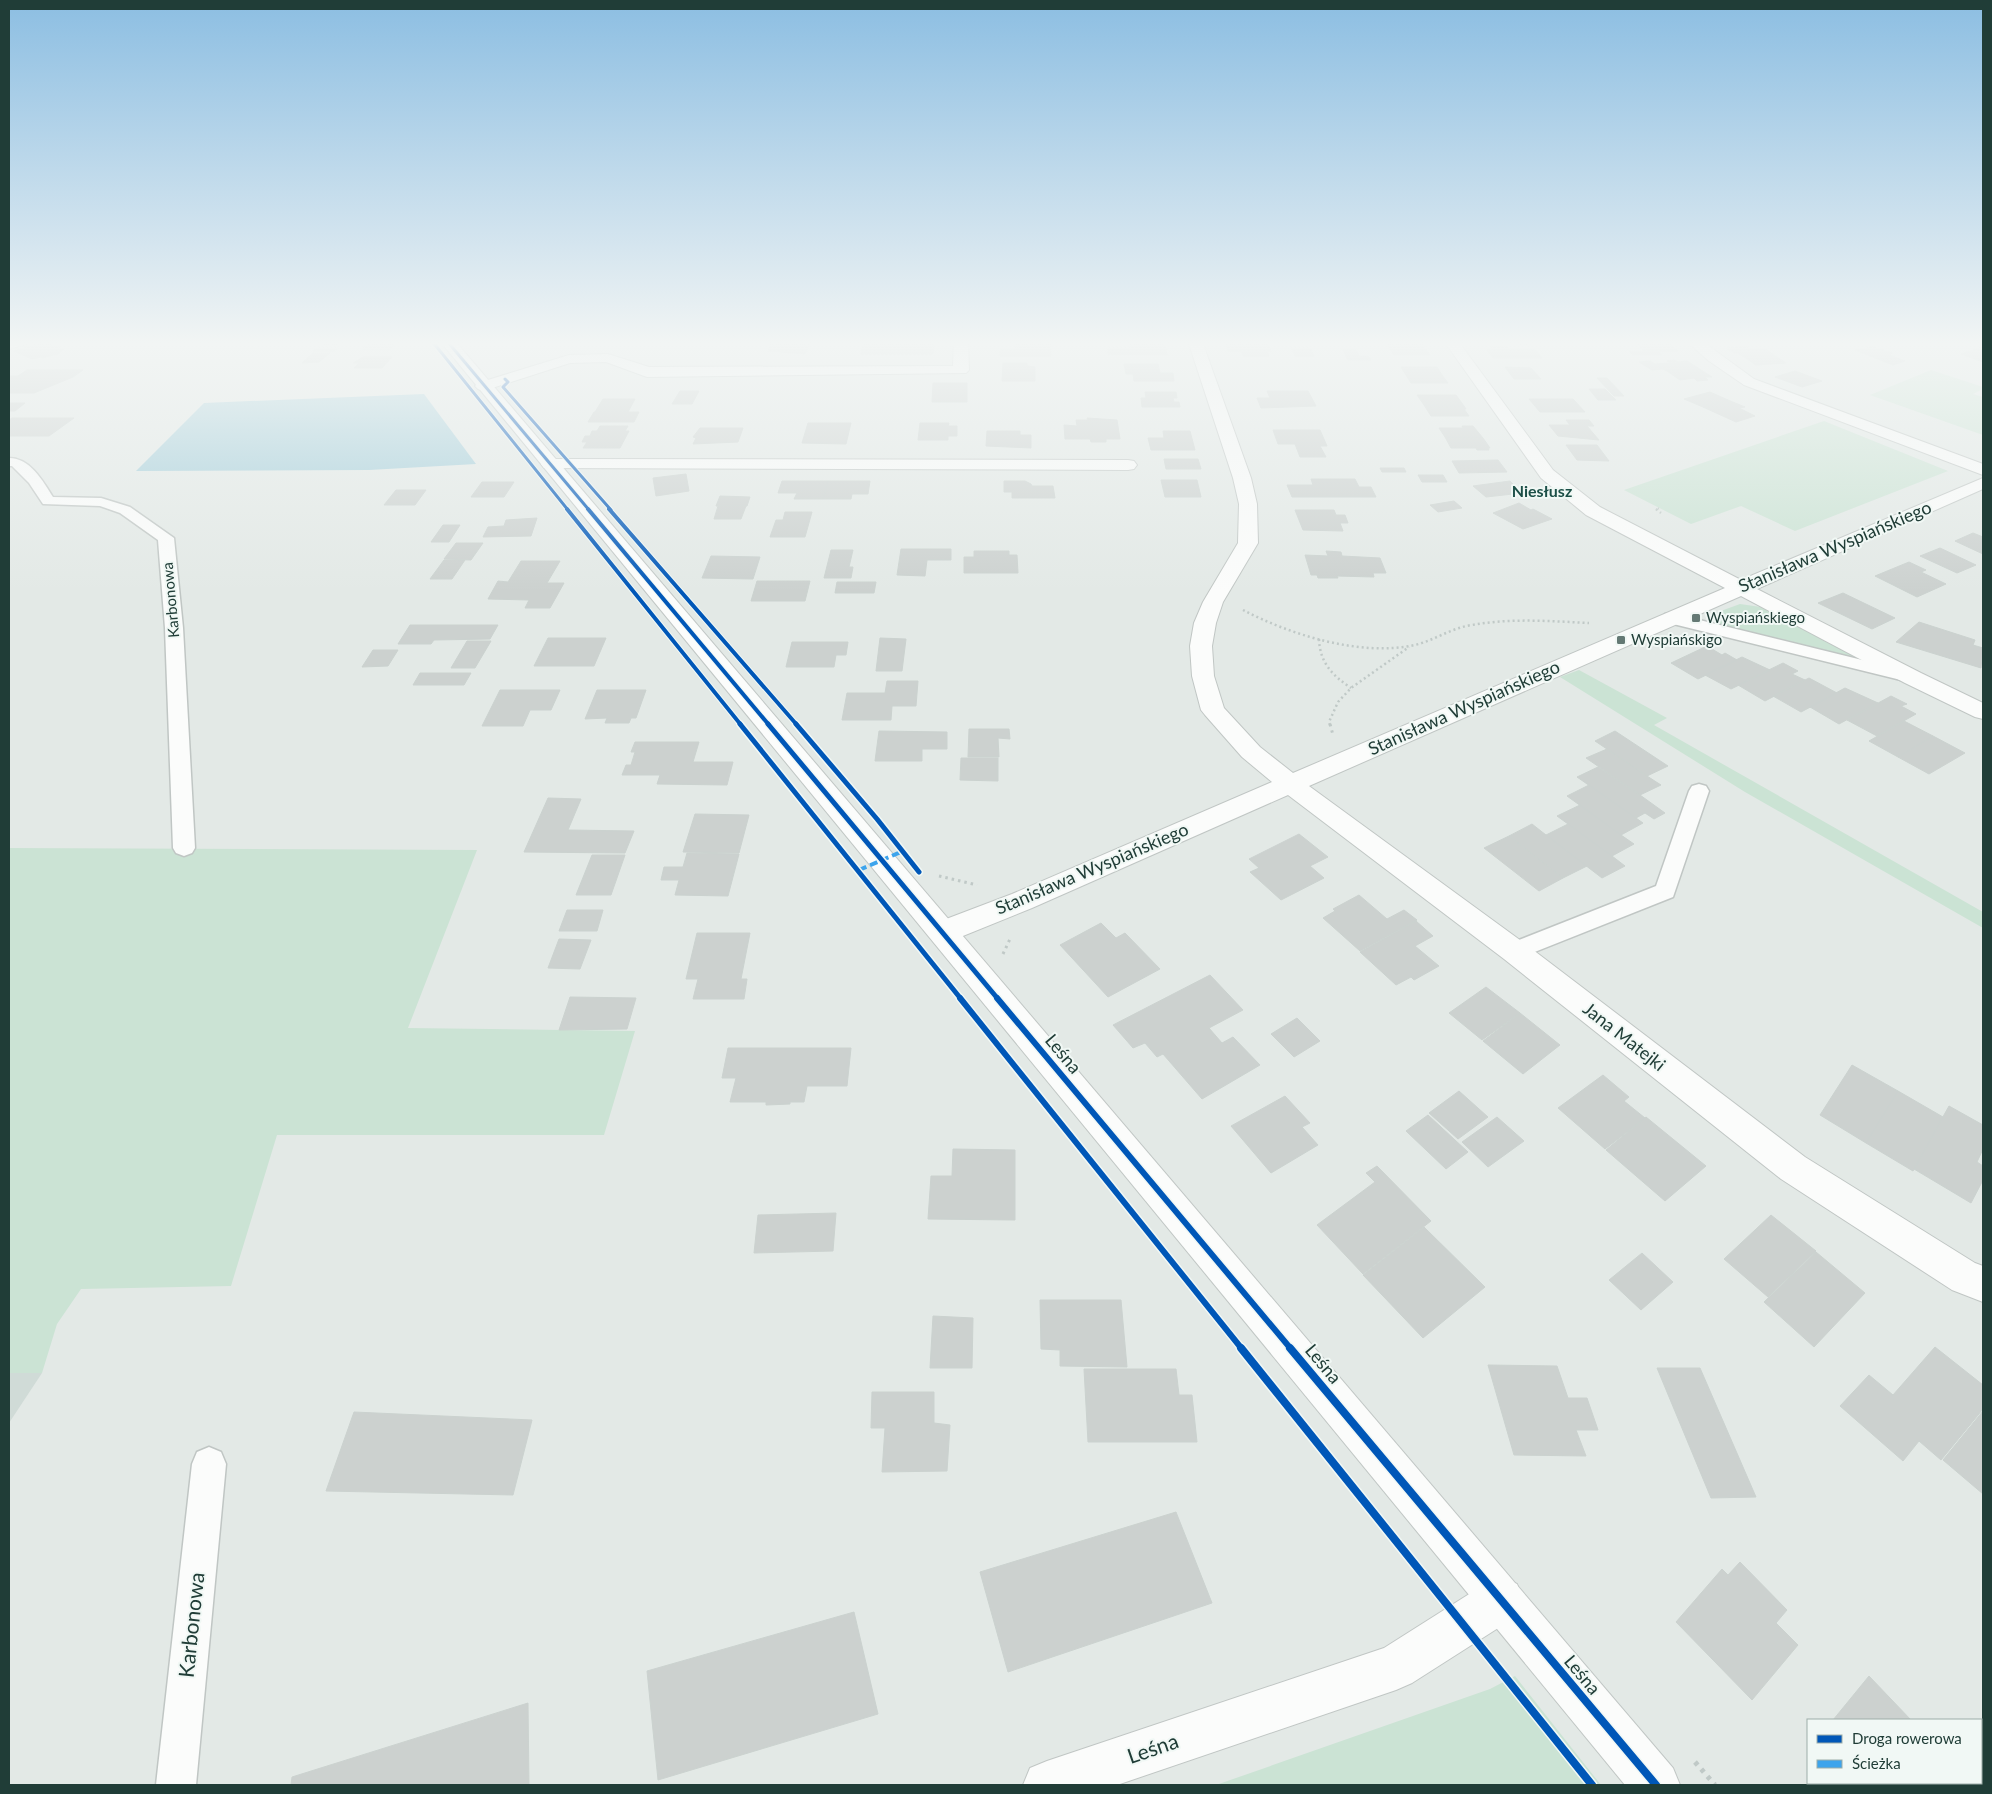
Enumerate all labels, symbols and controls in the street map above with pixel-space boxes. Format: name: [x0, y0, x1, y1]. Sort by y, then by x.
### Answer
district label: Niesłusz: [1512, 481, 1572, 500]
street label: Stanisława Wyspiańskiego: [1735, 495, 1934, 597]
street label: Karbonowa: [158, 562, 182, 639]
place label: Wyspiańskiego: [1706, 608, 1805, 626]
marker: Wyspiańskiego: [1690, 612, 1702, 624]
place label: Wyspiańskigo: [1631, 630, 1722, 648]
marker: Wyspiańskigo: [1615, 634, 1627, 646]
street label: Stanisława Wyspiańskiego: [1364, 655, 1563, 759]
street label: Stanisława Wyspiańskiego: [992, 817, 1191, 919]
street label: Jana Matejki: [1579, 997, 1670, 1075]
street label: Leśna: [1041, 1029, 1087, 1078]
street label: Leśna: [1301, 1339, 1347, 1388]
street label: Karbonowa: [173, 1571, 208, 1679]
street label: Leśna: [1560, 1650, 1606, 1699]
legend: [1807, 1719, 1982, 1784]
street label: Leśna: [1124, 1727, 1181, 1768]
text: Droga rowerowa: [1852, 1729, 1962, 1747]
text: Ścieżka: [1852, 1754, 1901, 1772]

